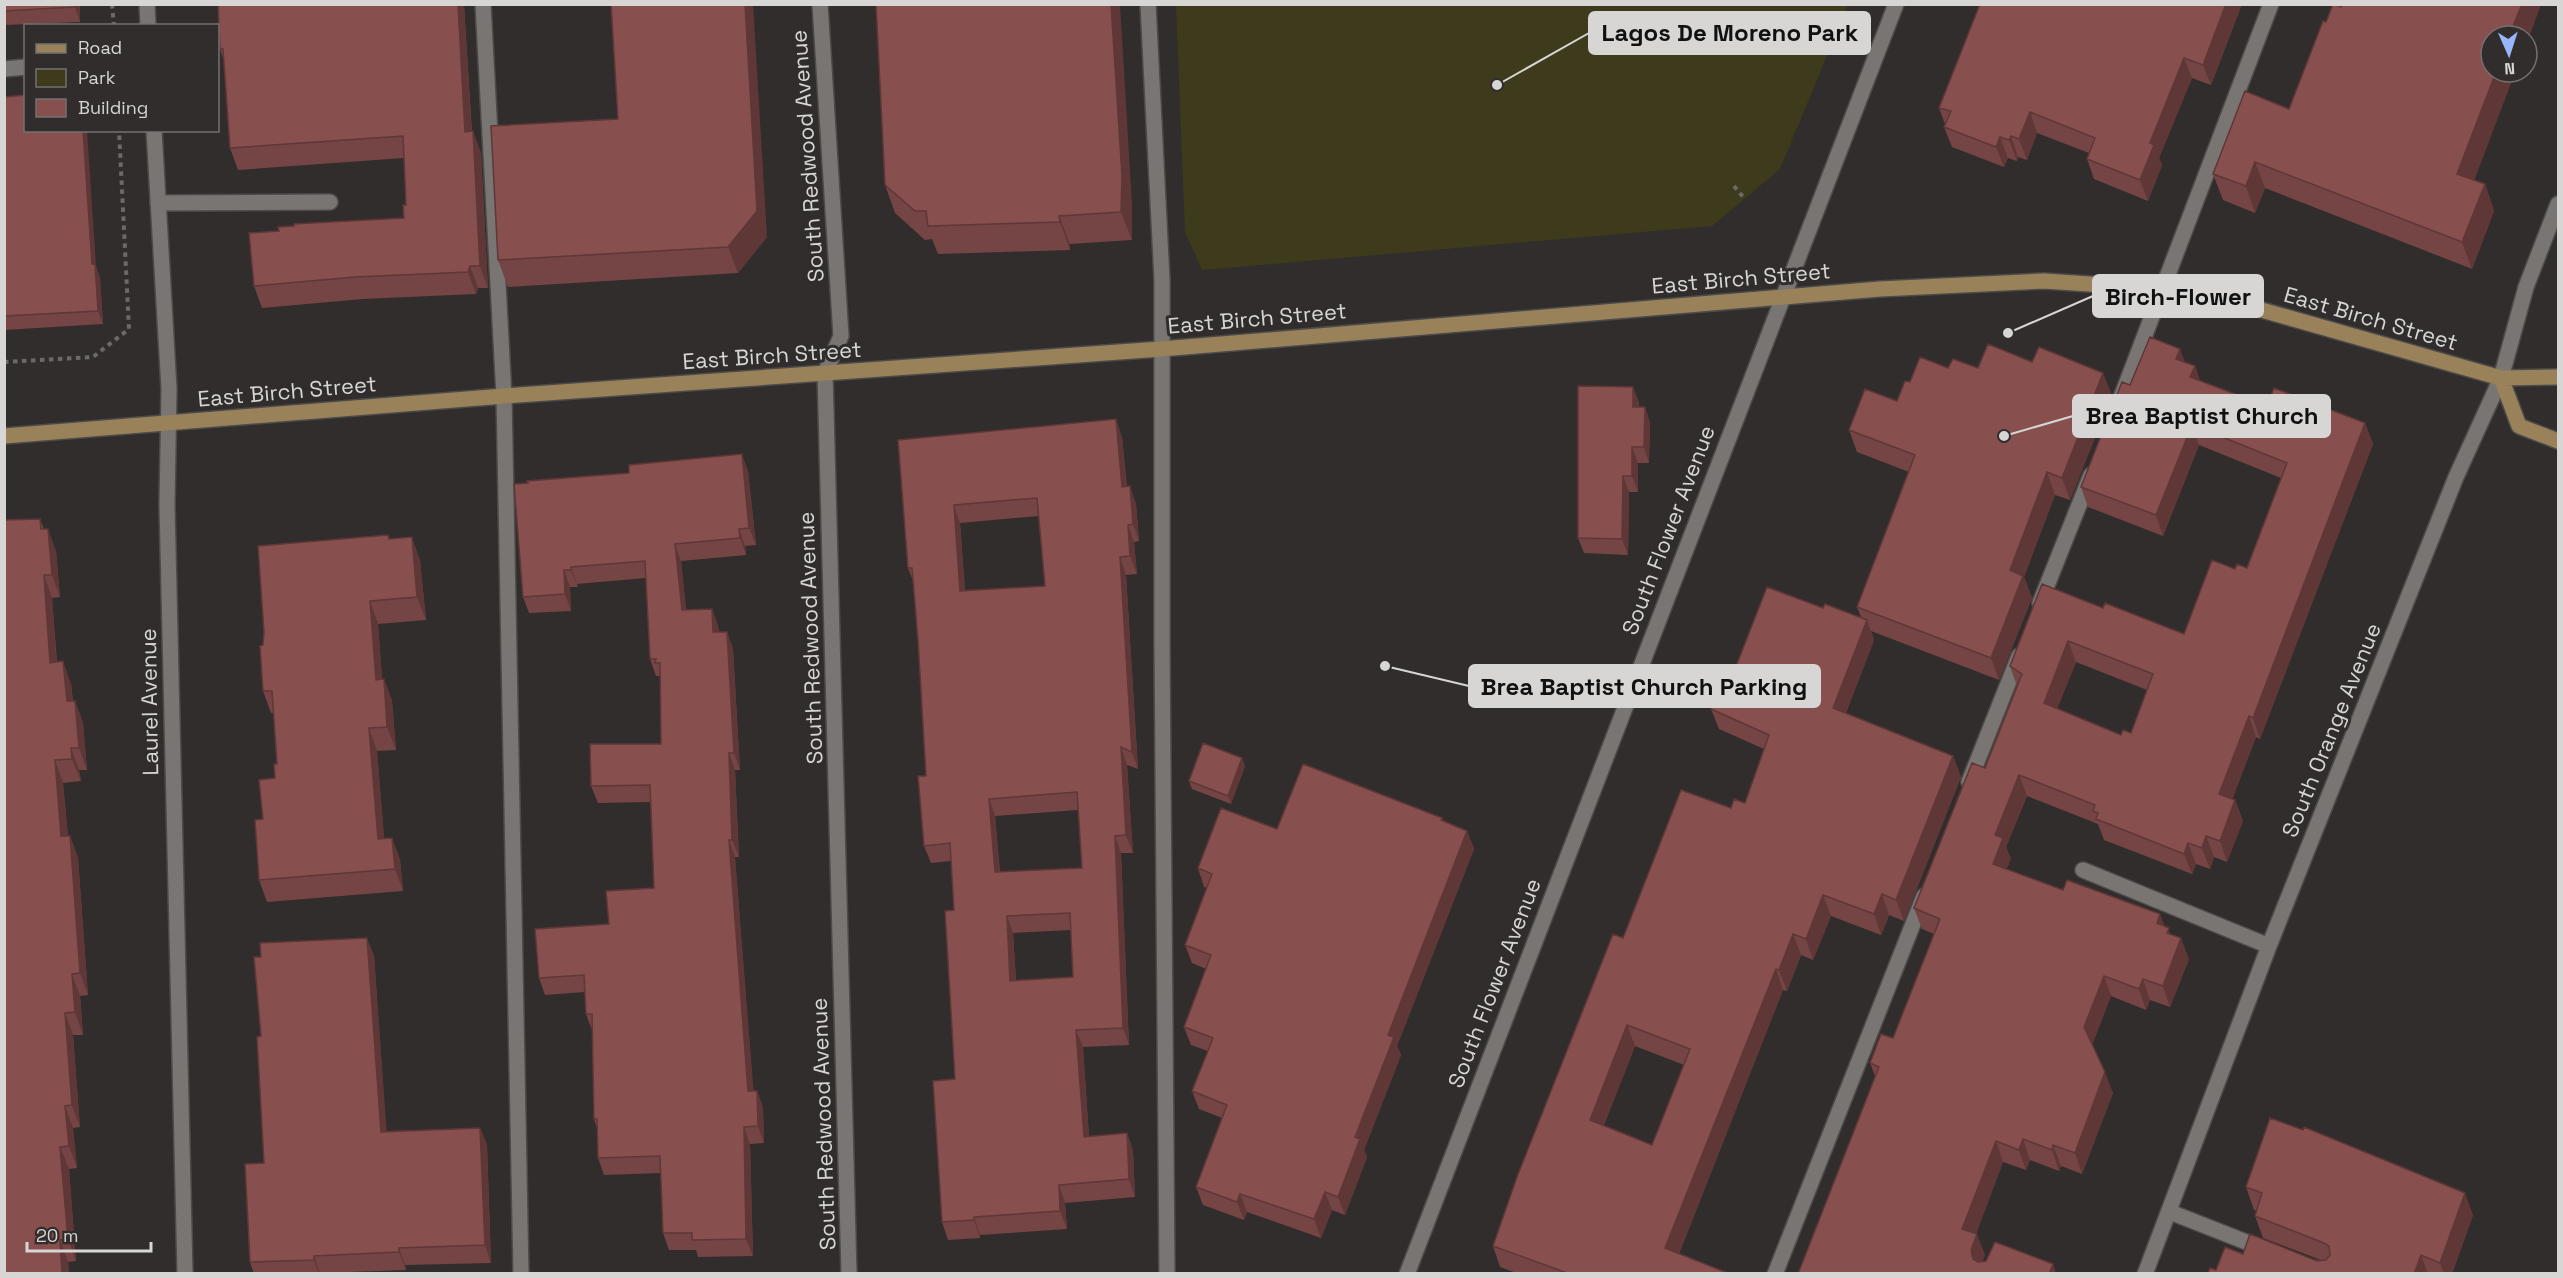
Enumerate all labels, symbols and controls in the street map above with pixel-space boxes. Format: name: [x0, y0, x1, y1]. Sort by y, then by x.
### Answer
callout: Lagos De Moreno Park: [1589, 12, 1870, 54]
text: Lagos De Moreno Park: [1602, 17, 1859, 48]
legend: [24, 24, 219, 132]
north arrow: [2479, 24, 2539, 84]
street label: South Redwood Avenue: [784, 29, 830, 283]
text: Road: [78, 36, 122, 59]
text: N: [2504, 58, 2516, 79]
text: Park: [78, 66, 116, 89]
text: Building: [78, 96, 148, 119]
street label: East Birch Street: [1650, 256, 1832, 300]
callout: Birch-Flower: [2093, 275, 2263, 317]
street label: East Birch Street: [2281, 280, 2461, 356]
text: Birch-Flower: [2105, 281, 2251, 312]
street label: East Birch Street: [1166, 296, 1348, 340]
street label: East Birch Street: [682, 335, 862, 375]
street label: East Birch Street: [196, 369, 378, 413]
callout: Brea Baptist Church: [2073, 395, 2330, 437]
text: Brea Baptist Church: [2085, 400, 2319, 431]
street label: South Flower Avenue: [1615, 421, 1721, 639]
street label: South Redwood Avenue: [792, 511, 828, 765]
street label: South Orange Avenue: [2275, 619, 2387, 841]
street label: Laurel Avenue: [134, 628, 164, 776]
callout: Brea Baptist Church Parking: [1469, 665, 1820, 707]
text: Brea Baptist Church Parking: [1481, 671, 1807, 702]
street label: South Flower Avenue: [1441, 874, 1547, 1092]
street label: South Redwood Avenue: [805, 997, 841, 1251]
scale bar: [27, 1215, 152, 1253]
text: 20 m: [36, 1224, 79, 1247]

